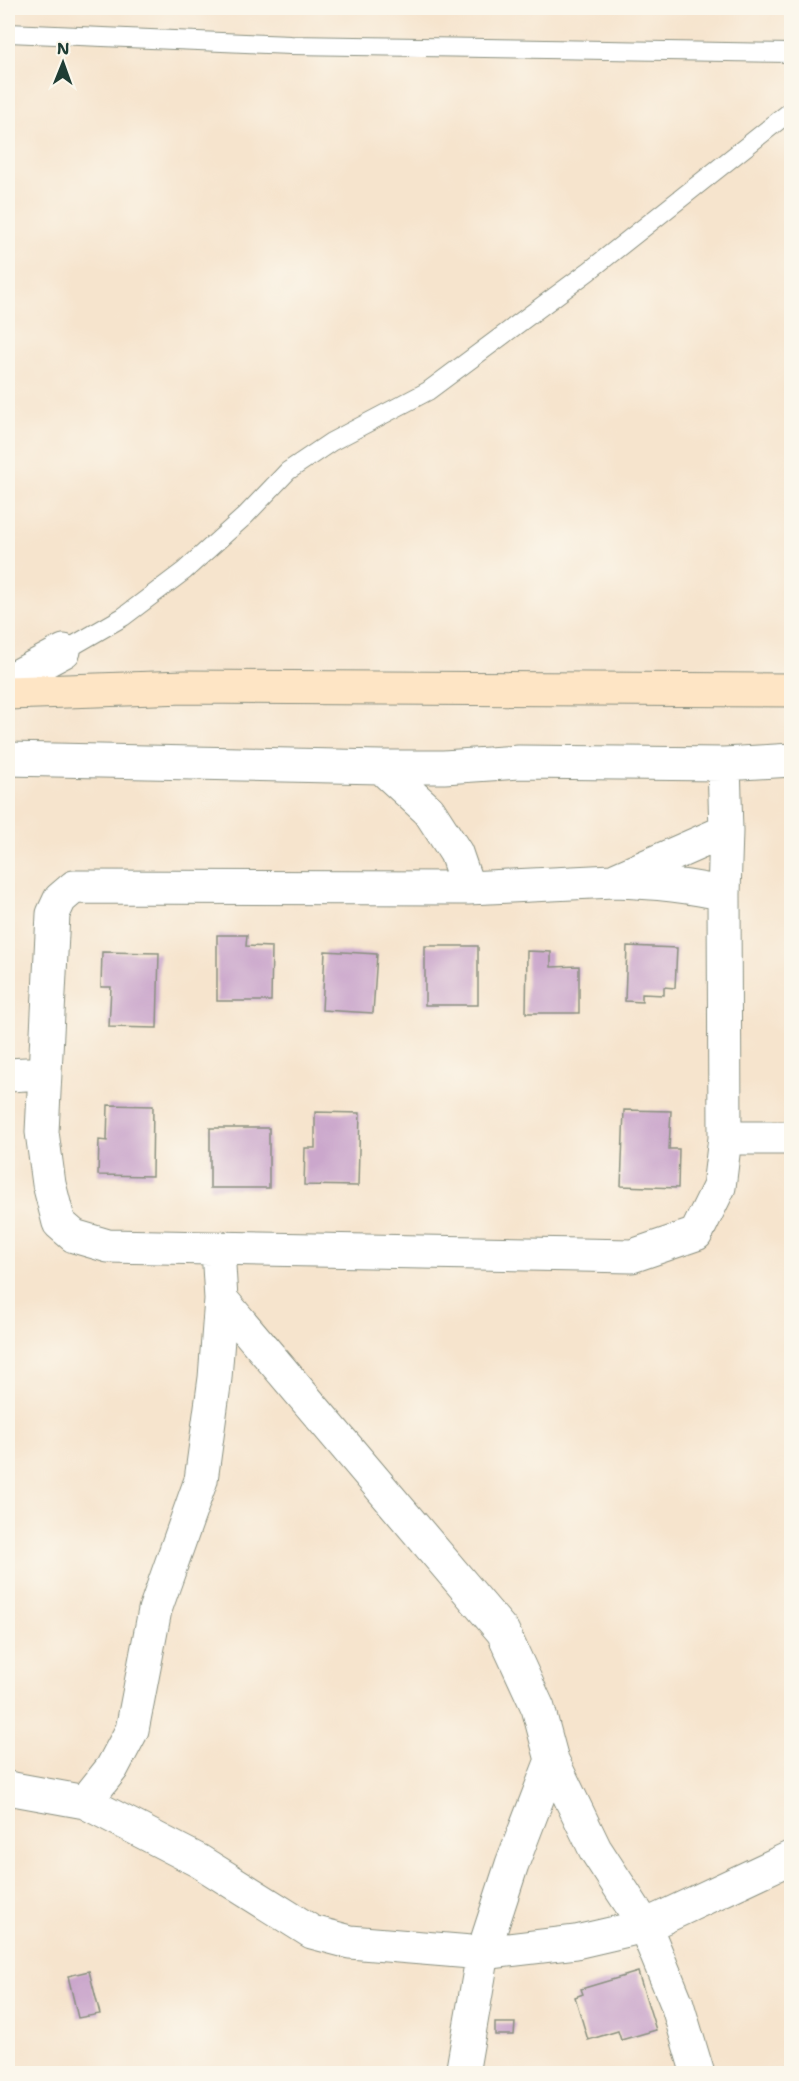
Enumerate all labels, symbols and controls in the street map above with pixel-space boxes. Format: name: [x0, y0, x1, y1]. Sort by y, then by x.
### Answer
north arrow: [33, 33, 93, 93]
text: N: [57, 38, 70, 59]

